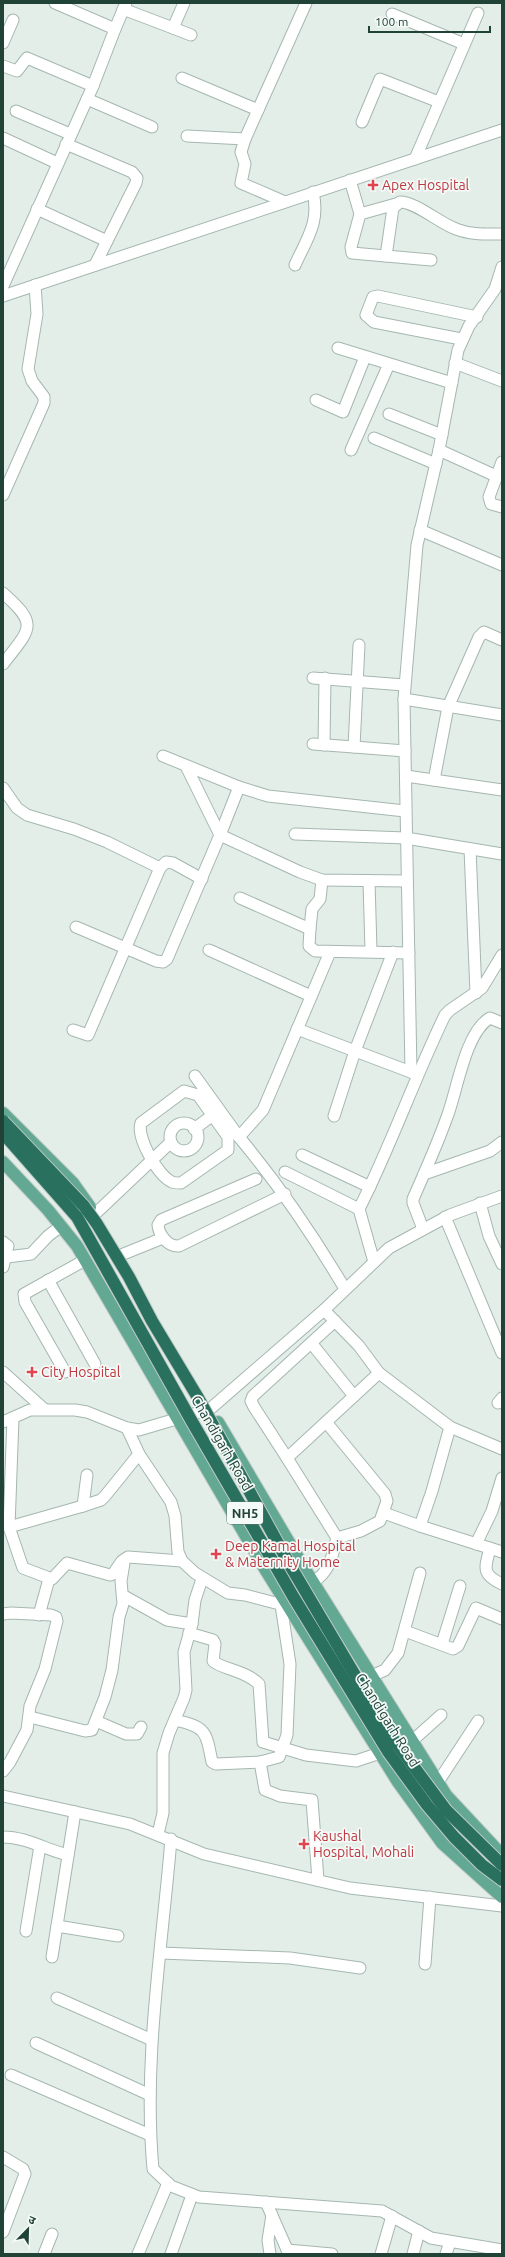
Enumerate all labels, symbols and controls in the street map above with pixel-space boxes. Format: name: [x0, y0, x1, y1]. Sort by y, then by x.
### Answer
scale bar: [369, 8, 490, 34]
text: 100 m: [375, 15, 408, 28]
place label: Apex Hospital: [382, 177, 470, 193]
marker: Apex Hospital: [367, 179, 379, 191]
place label: City Hospital: [41, 1364, 121, 1380]
marker: City Hospital: [26, 1366, 38, 1378]
street label: Chandigarh Road: [188, 1392, 256, 1494]
road number: NH5: [227, 1502, 263, 1524]
place label: Deep Kamal Hospital & Maternity Home: [225, 1538, 356, 1570]
marker: Deep Kamal Hospital & Maternity Home: [210, 1548, 222, 1560]
street label: Chandigarh Road: [353, 1670, 423, 1770]
place label: Kaushal Hospital, Mohali: [313, 1828, 414, 1860]
marker: Kaushal Hospital, Mohali: [298, 1838, 310, 1850]
north arrow: [8, 2209, 48, 2249]
text: उ: [27, 2213, 38, 2227]

